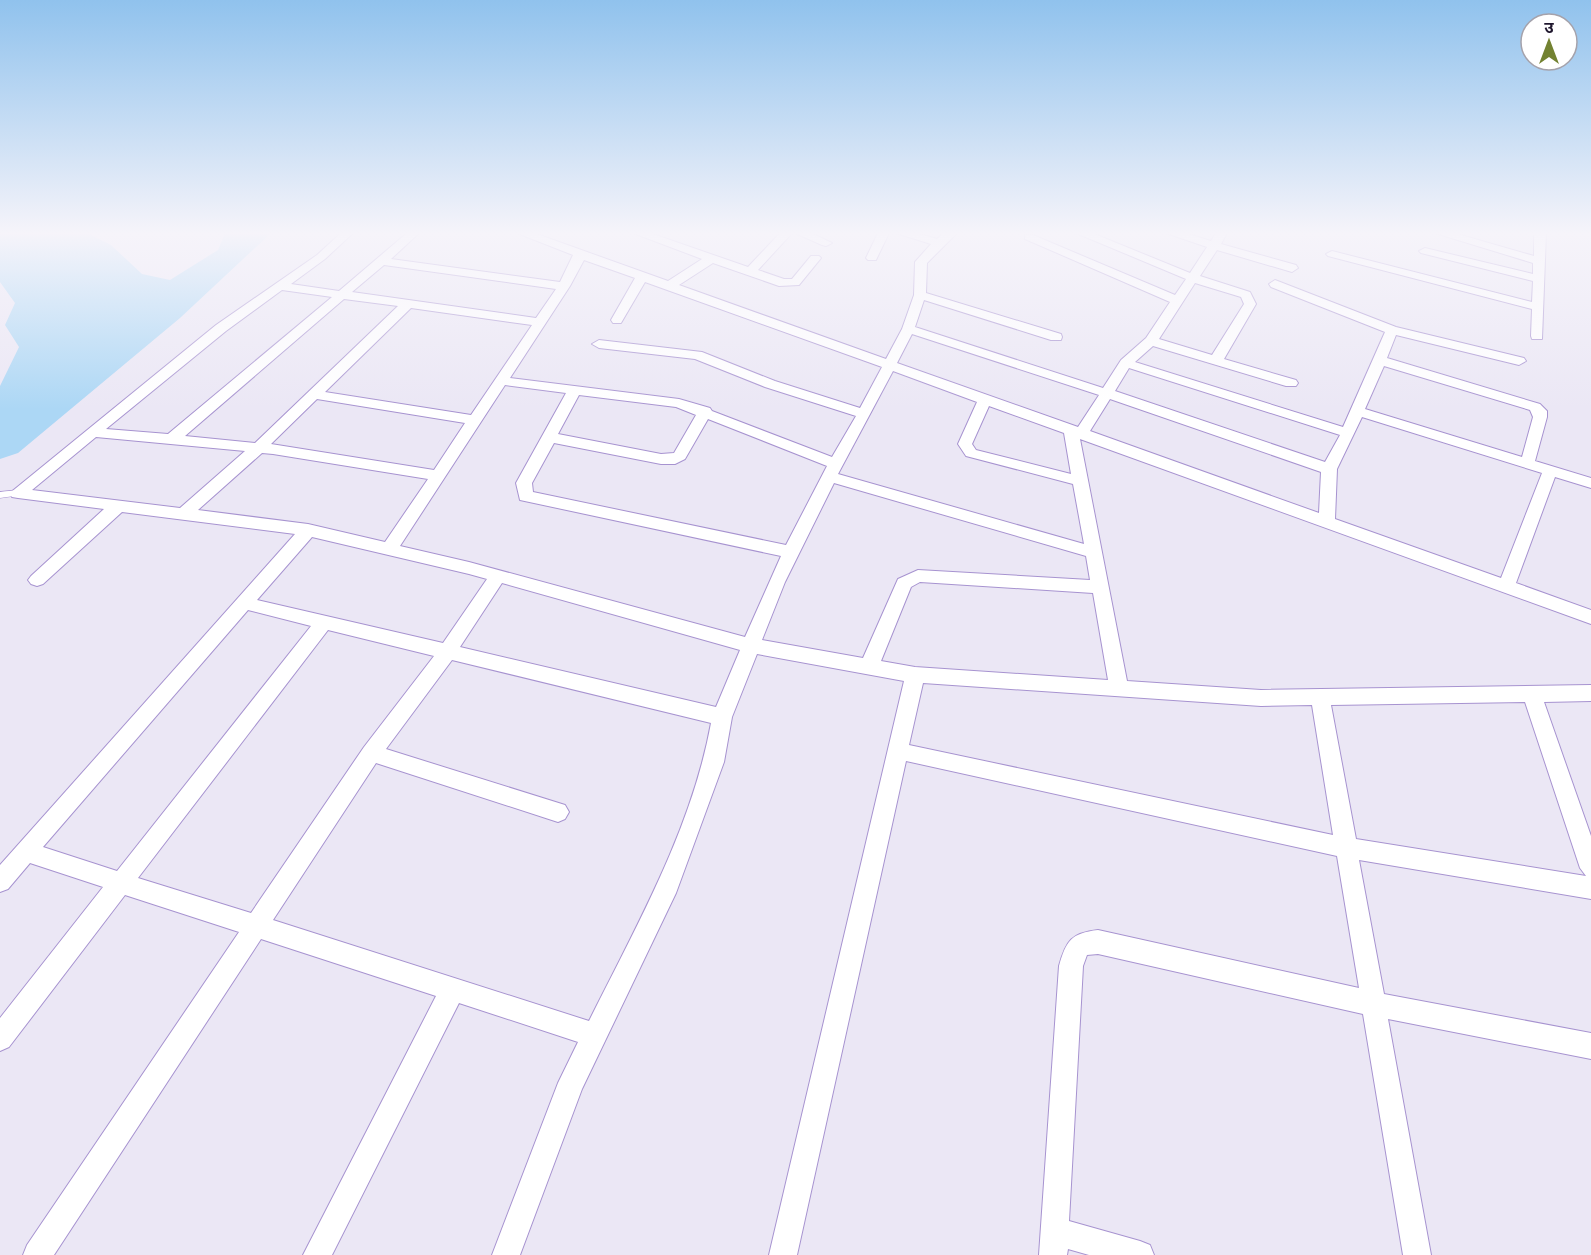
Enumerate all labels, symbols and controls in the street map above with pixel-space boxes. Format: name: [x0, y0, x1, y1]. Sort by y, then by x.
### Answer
north arrow: [1519, 12, 1579, 72]
text: उ: [1544, 18, 1554, 37]

